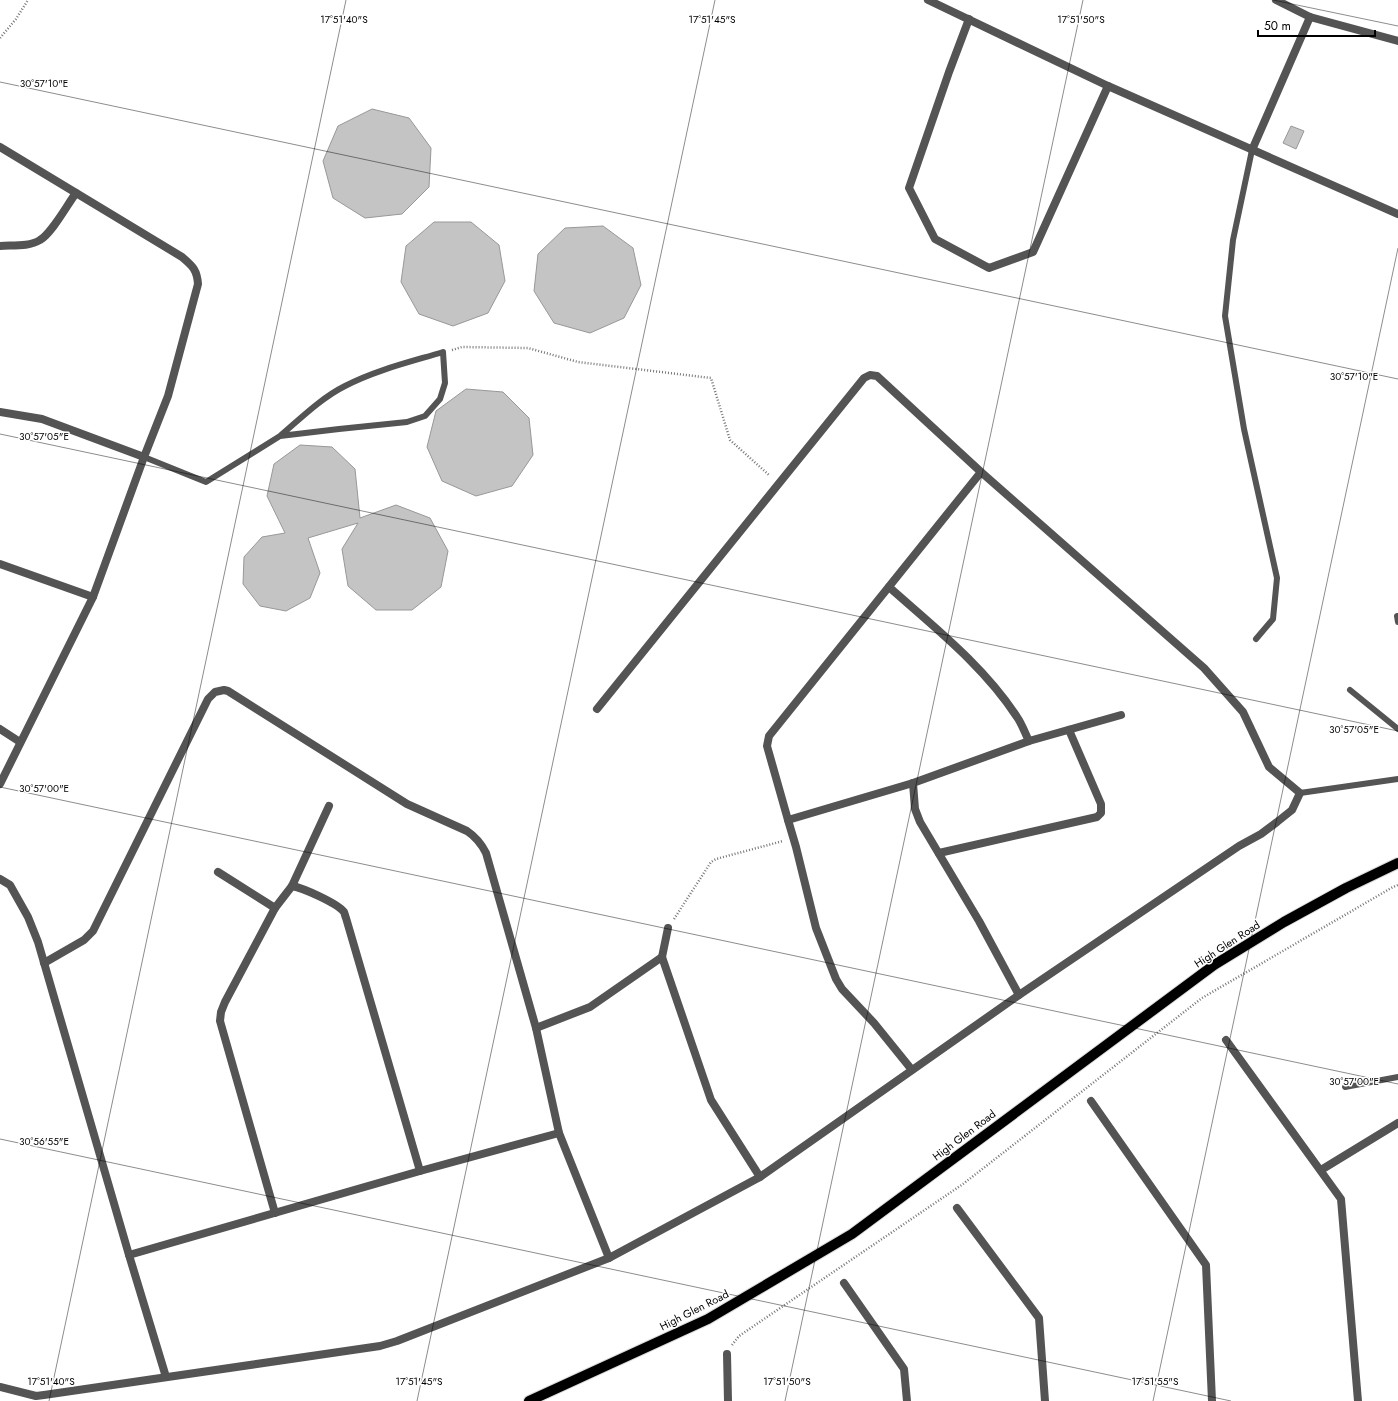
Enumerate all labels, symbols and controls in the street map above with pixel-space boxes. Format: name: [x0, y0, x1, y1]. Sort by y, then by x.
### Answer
text: 17°51'40"S: [320, 12, 368, 27]
text: 17°51'45"S: [688, 12, 736, 27]
text: 17°51'50"S: [1057, 12, 1105, 27]
scale bar: [1258, 12, 1375, 38]
text: 50 m: [1264, 17, 1291, 35]
text: 30°57'10"E: [20, 76, 68, 91]
text: 30°57'10"E: [1330, 369, 1378, 384]
text: 30°57'05"E: [19, 429, 69, 444]
text: 30°57'05"E: [1329, 722, 1379, 737]
text: 30°57'00"E: [19, 781, 69, 796]
street label: High Glen Road: [1191, 917, 1263, 971]
text: 30°57'00"E: [1329, 1074, 1379, 1089]
street label: High Glen Road: [929, 1106, 999, 1164]
text: 30°56'55"E: [19, 1134, 69, 1149]
street label: High Glen Road: [657, 1286, 731, 1334]
text: 17°51'40"S: [27, 1374, 75, 1389]
text: 17°51'45"S: [395, 1374, 443, 1389]
text: 17°51'50"S: [763, 1374, 811, 1389]
text: 17°51'55"S: [1132, 1374, 1179, 1389]

